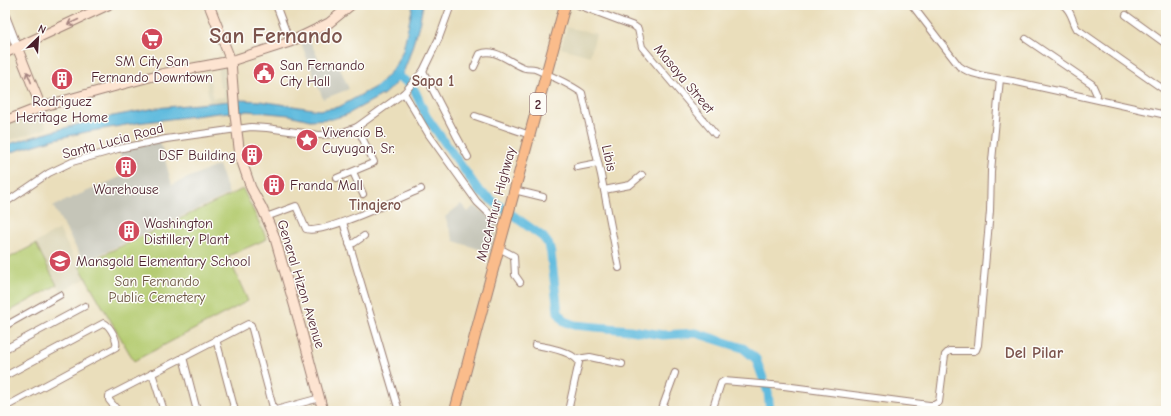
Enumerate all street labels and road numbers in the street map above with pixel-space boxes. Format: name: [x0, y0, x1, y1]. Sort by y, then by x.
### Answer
street label: Masaya Street: [650, 41, 718, 118]
road number: 2: [530, 93, 546, 115]
street label: Santa Lucia Road: [60, 119, 166, 163]
street label: Libis: [598, 143, 620, 173]
street label: MacArthur Highway: [473, 144, 520, 263]
street label: General Hizon Avenue: [273, 218, 329, 350]

